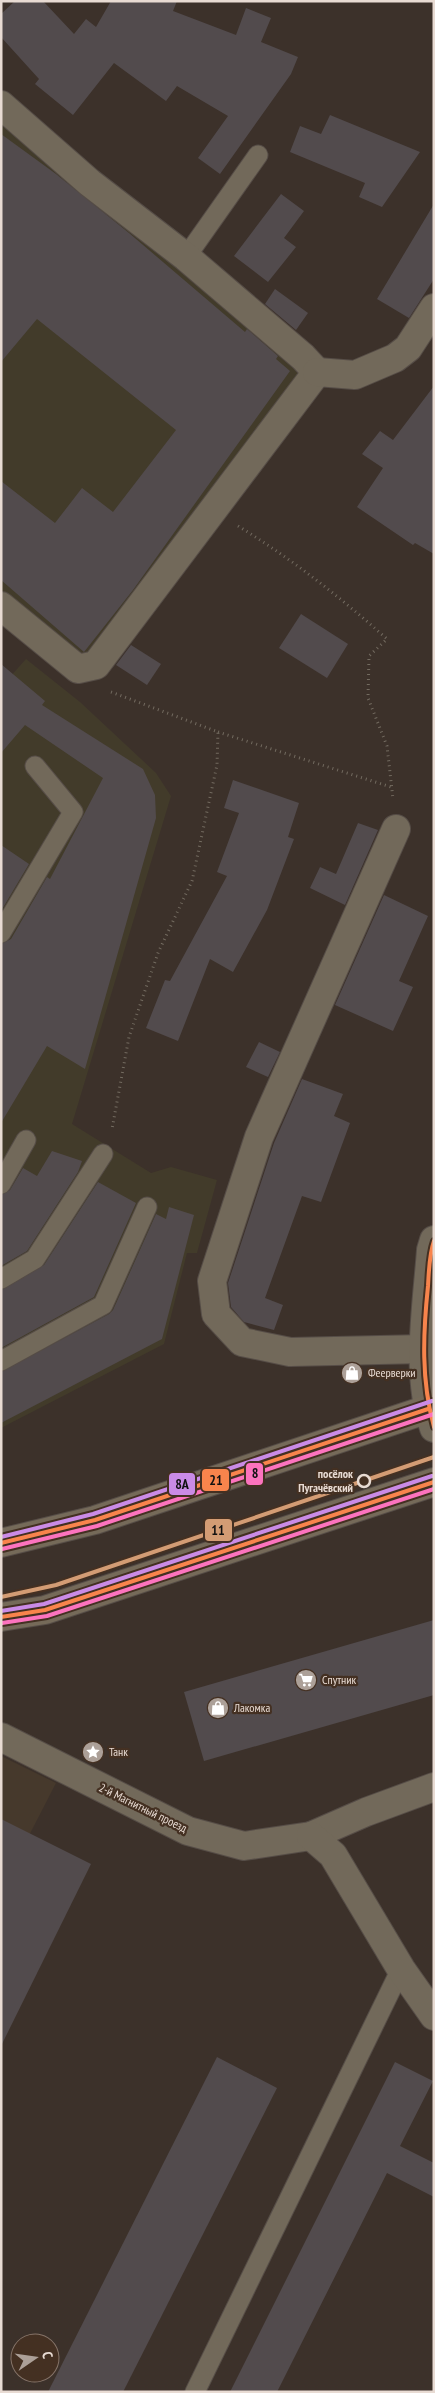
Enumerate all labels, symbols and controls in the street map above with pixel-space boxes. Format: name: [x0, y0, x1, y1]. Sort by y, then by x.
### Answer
shop icon: Феерверки: [340, 1361, 364, 1385]
place label: Феерверки: [368, 1365, 416, 1380]
line badge: 8: [245, 1462, 264, 1486]
text: 8: [252, 1464, 258, 1482]
place label: посёлок Пугачёвский: [298, 1466, 353, 1495]
line badge: 21: [201, 1468, 230, 1492]
text: 21: [209, 1471, 223, 1489]
line badge: 8А: [168, 1472, 196, 1496]
marker: посёлок Пугачёвский: [357, 1474, 371, 1488]
text: 8А: [175, 1475, 190, 1493]
line badge: 11: [204, 1518, 233, 1542]
text: 11: [211, 1521, 225, 1539]
supermarket icon: Спутник: [294, 1668, 318, 1692]
place label: Спутник: [322, 1672, 357, 1687]
shop icon: Лакомка: [206, 1696, 230, 1720]
place label: Лакомка: [233, 1700, 270, 1715]
place icon: Танк: [81, 1740, 105, 1764]
place label: Танк: [109, 1744, 128, 1759]
street label: 2-й Магнитный проезд: [97, 1780, 191, 1836]
north arrow: [10, 2333, 60, 2383]
text: С: [38, 2350, 57, 2361]

